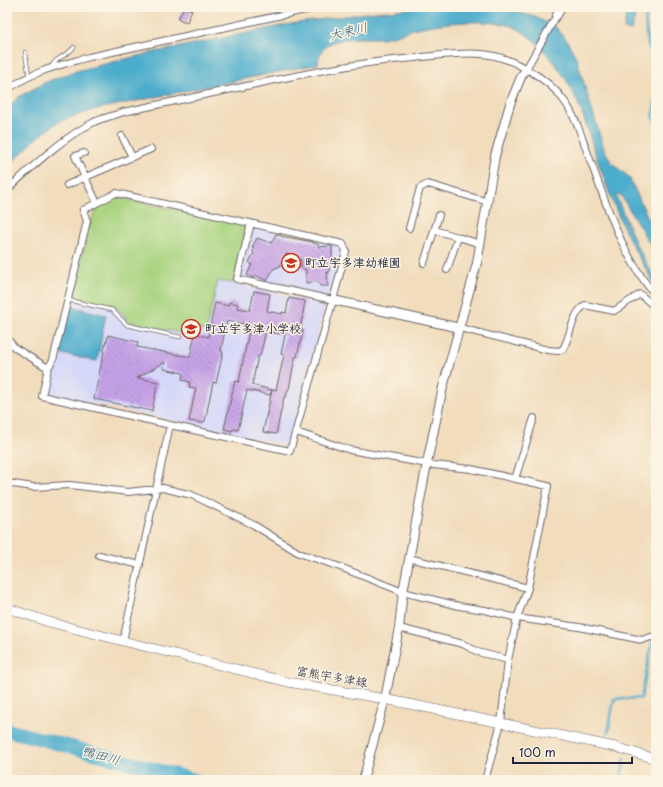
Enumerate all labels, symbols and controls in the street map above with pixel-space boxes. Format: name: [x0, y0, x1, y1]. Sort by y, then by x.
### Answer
water label: 大束川: [327, 17, 369, 44]
school or university icon: 町立宇多津幼稚園: [280, 252, 302, 274]
place label: 町立宇多津幼稚園: [305, 253, 401, 271]
school or university icon: 町立宇多津小学校: [180, 318, 202, 340]
place label: 町立宇多津小学校: [205, 319, 301, 337]
street label: 富熊宇多津線: [295, 661, 369, 691]
scale bar: [513, 739, 632, 765]
water label: 鴨田川: [80, 740, 122, 769]
text: 100 m: [519, 743, 556, 761]

